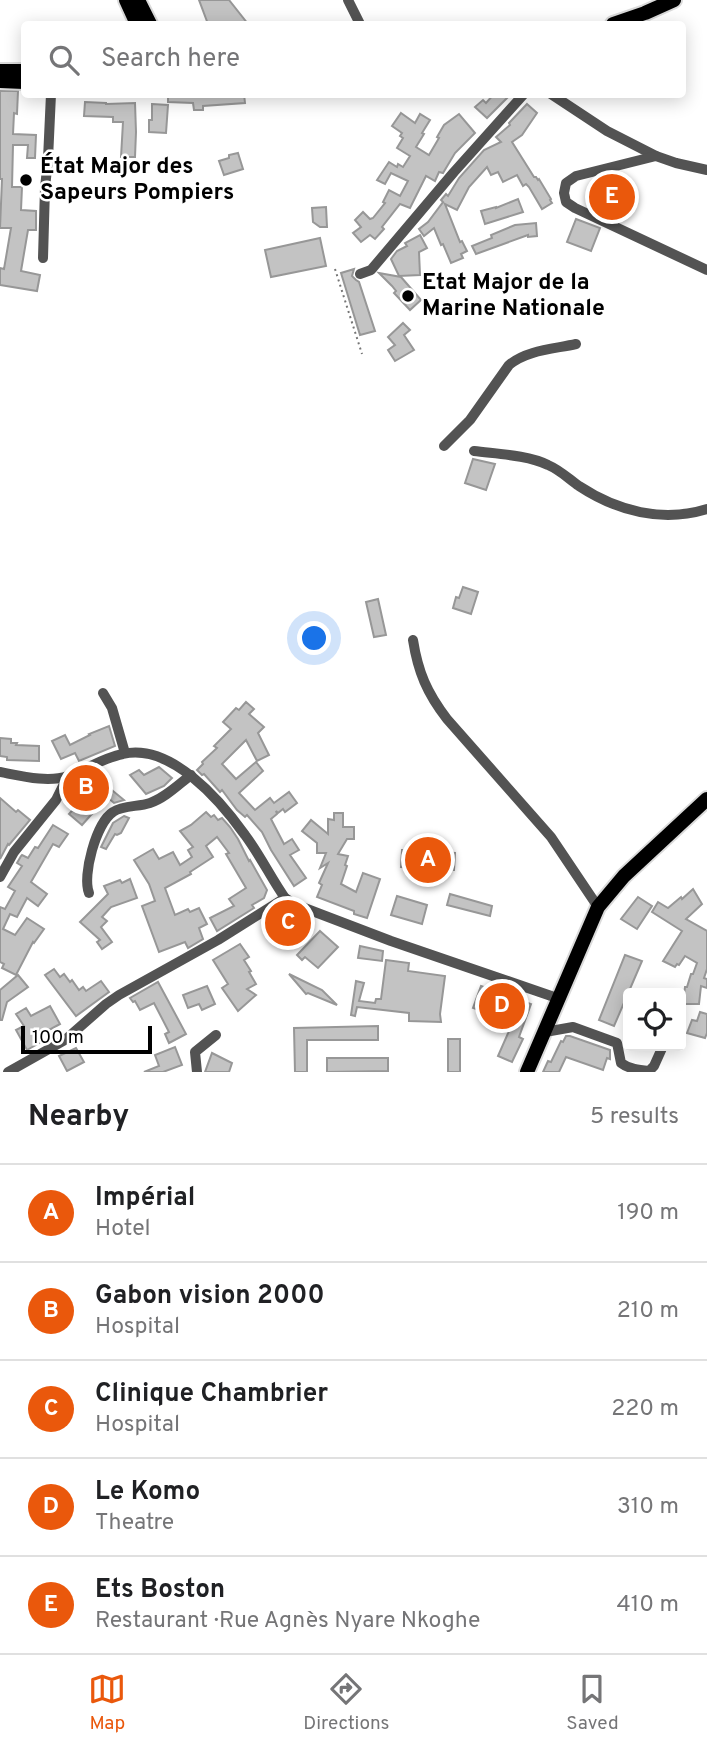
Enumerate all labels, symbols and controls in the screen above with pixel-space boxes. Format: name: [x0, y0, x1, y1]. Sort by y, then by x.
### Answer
search box: [21, 21, 686, 98]
icon: search: [45, 41, 83, 79]
text: Search here: [101, 43, 240, 76]
place label: État Major des Sapeurs Pompiers: [40, 152, 234, 208]
pin: E: [589, 171, 635, 223]
marker: État Major des Sapeurs Pompiers: [18, 172, 34, 188]
place label: Etat Major de la Marine Nationale: [422, 269, 605, 324]
marker: Etat Major de la Marine Nationale: [400, 288, 416, 304]
your location: [297, 621, 331, 655]
pin: B: [63, 762, 109, 814]
pin: A: [405, 834, 451, 886]
pin: C: [265, 897, 311, 949]
pin: D: [479, 980, 525, 1032]
map controls: [623, 988, 686, 1051]
button: locate: [623, 988, 686, 1051]
scale bar: [21, 1023, 152, 1055]
text: 100 m: [32, 1026, 84, 1050]
text: Nearby: [28, 1099, 129, 1136]
text: 5 results: [590, 1103, 679, 1132]
text: Impérial: [95, 1182, 195, 1215]
text: A: [43, 1199, 59, 1228]
text: 190 m: [617, 1199, 679, 1228]
text: Hotel: [95, 1215, 151, 1244]
text: Gabon vision 2000: [95, 1280, 325, 1313]
text: B: [43, 1297, 59, 1326]
text: 210 m: [617, 1297, 679, 1326]
text: Hospital: [95, 1313, 180, 1342]
text: Clinique Chambrier: [95, 1378, 328, 1411]
text: C: [44, 1395, 58, 1424]
text: 220 m: [611, 1395, 679, 1424]
text: Hospital: [95, 1411, 180, 1440]
text: Le Komo: [95, 1476, 200, 1509]
text: D: [43, 1493, 59, 1522]
text: 310 m: [617, 1493, 679, 1522]
text: Theatre: [95, 1509, 174, 1538]
text: Ets Boston: [95, 1574, 225, 1607]
text: E: [44, 1591, 58, 1620]
text: 410 m: [616, 1591, 679, 1620]
text: Restaurant · Rue Agnès Nyare Nkoghe: [95, 1607, 480, 1636]
tab: Map: [88, 1670, 126, 1736]
tab: Directions: [303, 1670, 390, 1736]
tab: Saved: [566, 1670, 619, 1736]

